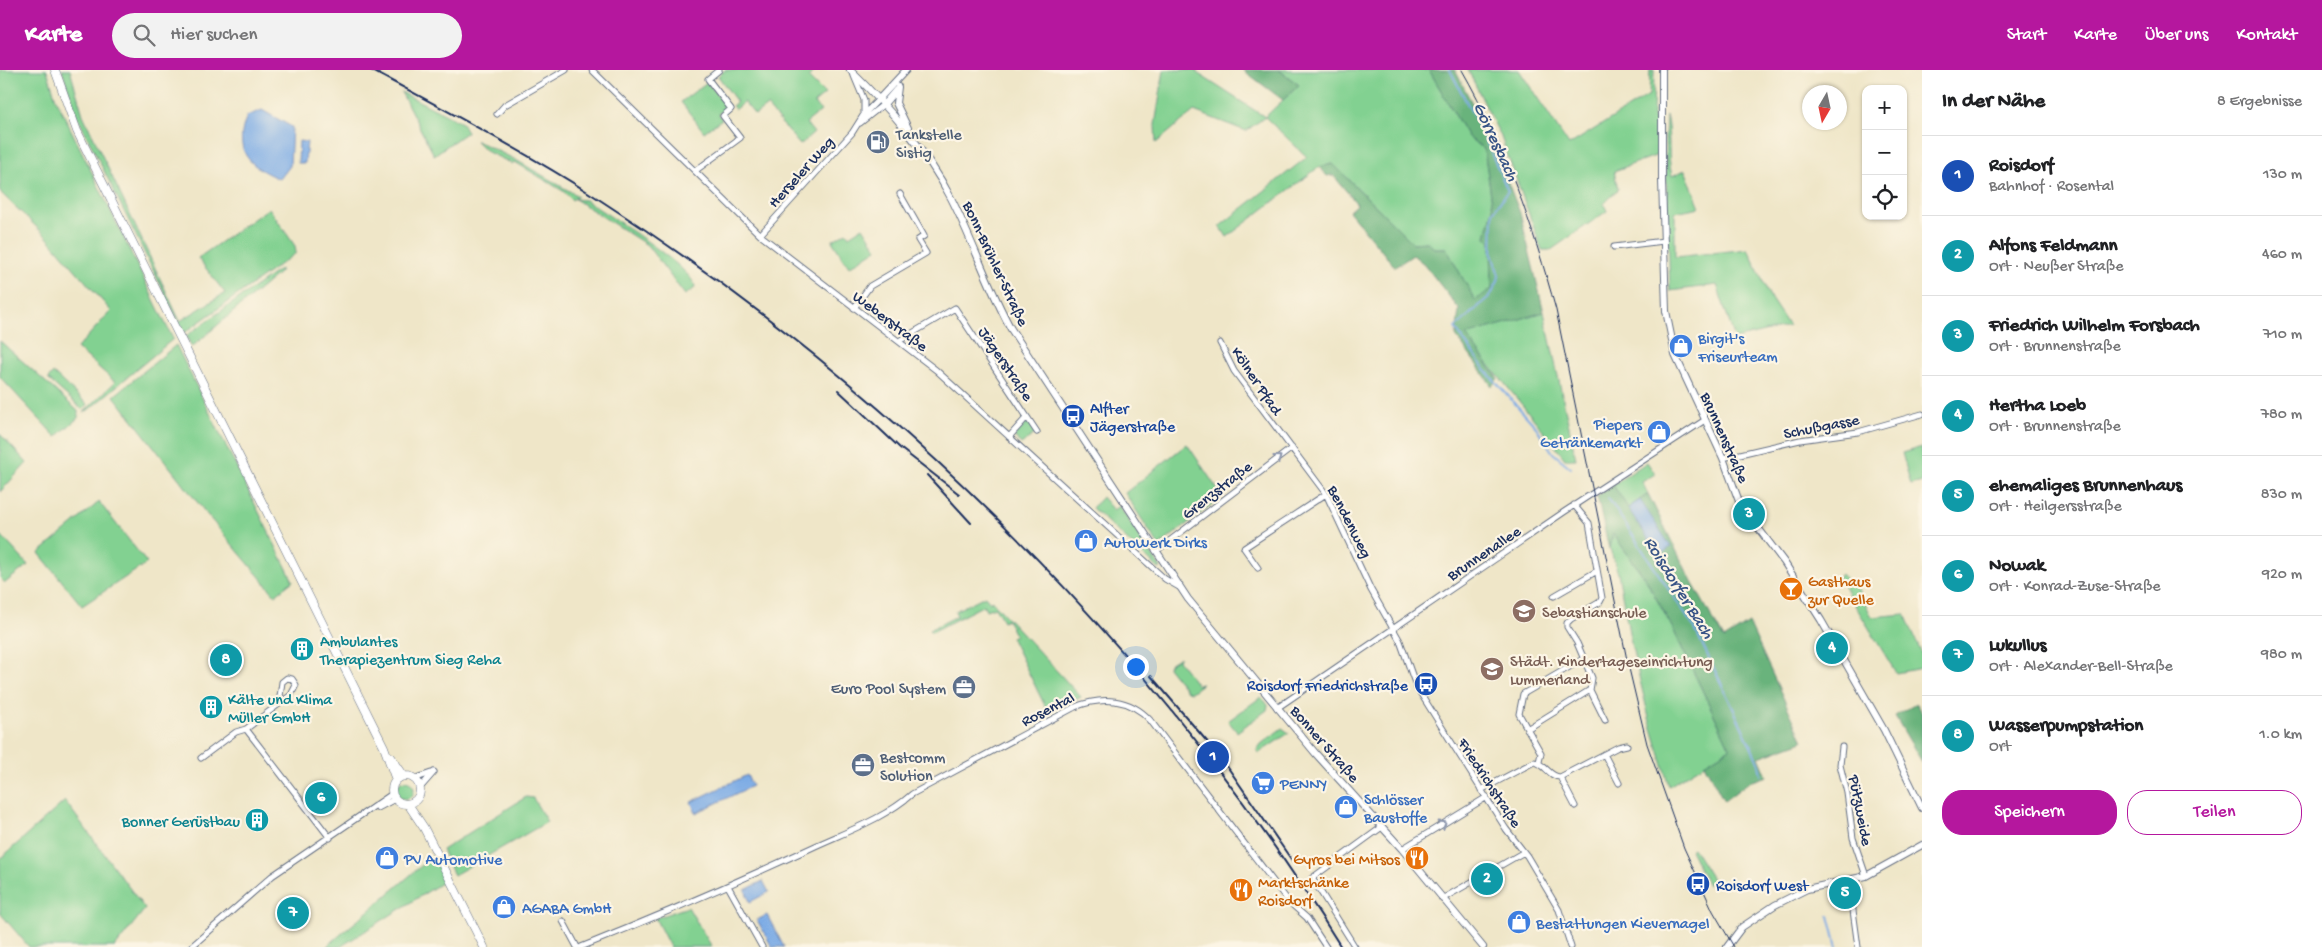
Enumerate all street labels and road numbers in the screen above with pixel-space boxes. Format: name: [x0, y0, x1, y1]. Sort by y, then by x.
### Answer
street label: Herseler Weg: [766, 134, 840, 213]
street label: Bonn-Brühler-Straße: [956, 198, 1031, 331]
street label: Weberstraße: [848, 288, 931, 358]
street label: Jägerstraße: [972, 324, 1036, 406]
street label: Kölner Pfad: [1225, 344, 1286, 421]
street label: Brunnenstraße: [1694, 389, 1752, 487]
street label: Schußgasse: [1782, 412, 1862, 445]
street label: Grenzstraße: [1179, 458, 1258, 525]
street label: Bendenweg: [1321, 482, 1374, 562]
street label: Brunnenallee: [1444, 523, 1526, 587]
street label: Rosental: [1019, 690, 1078, 733]
street label: Bonner Straße: [1284, 702, 1362, 788]
street label: Friedrichstraße: [1451, 735, 1525, 833]
street label: Pützweide: [1842, 773, 1875, 848]

